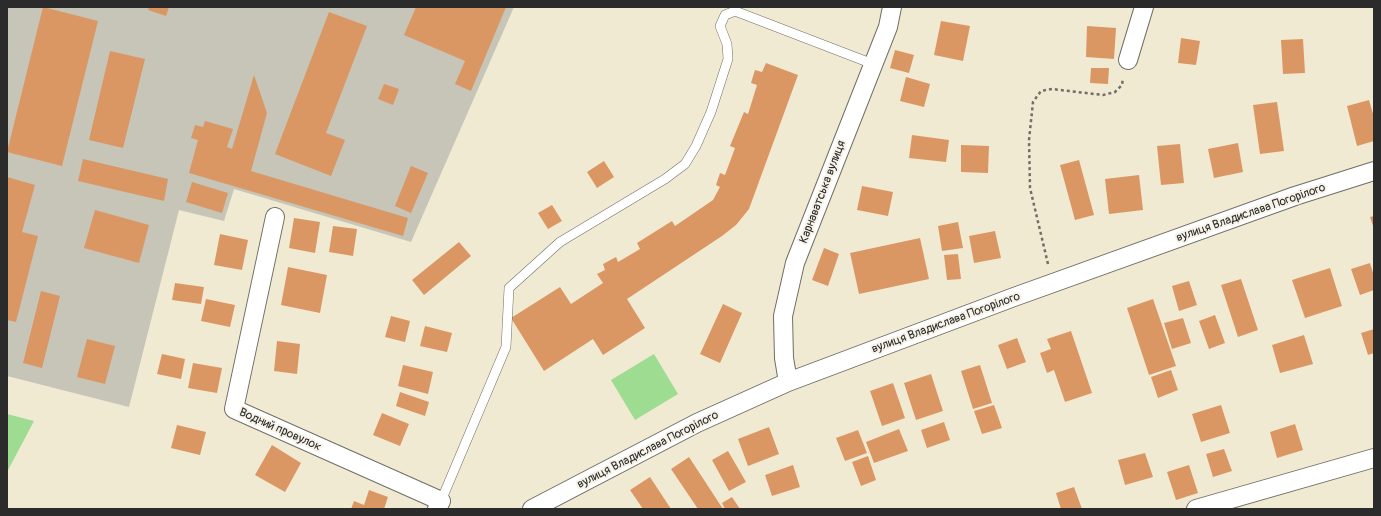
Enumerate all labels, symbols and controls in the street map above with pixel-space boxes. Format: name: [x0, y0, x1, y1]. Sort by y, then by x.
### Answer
street label: Карнаватська вулиця: [797, 139, 849, 245]
street label: вулиця Владислава Погорілого: [1174, 181, 1328, 245]
street label: вулиця Владислава Погорілого: [870, 289, 1022, 357]
street label: Водний провулок: [237, 405, 323, 455]
street label: вулиця Владислава Погорілого: [575, 408, 721, 492]

